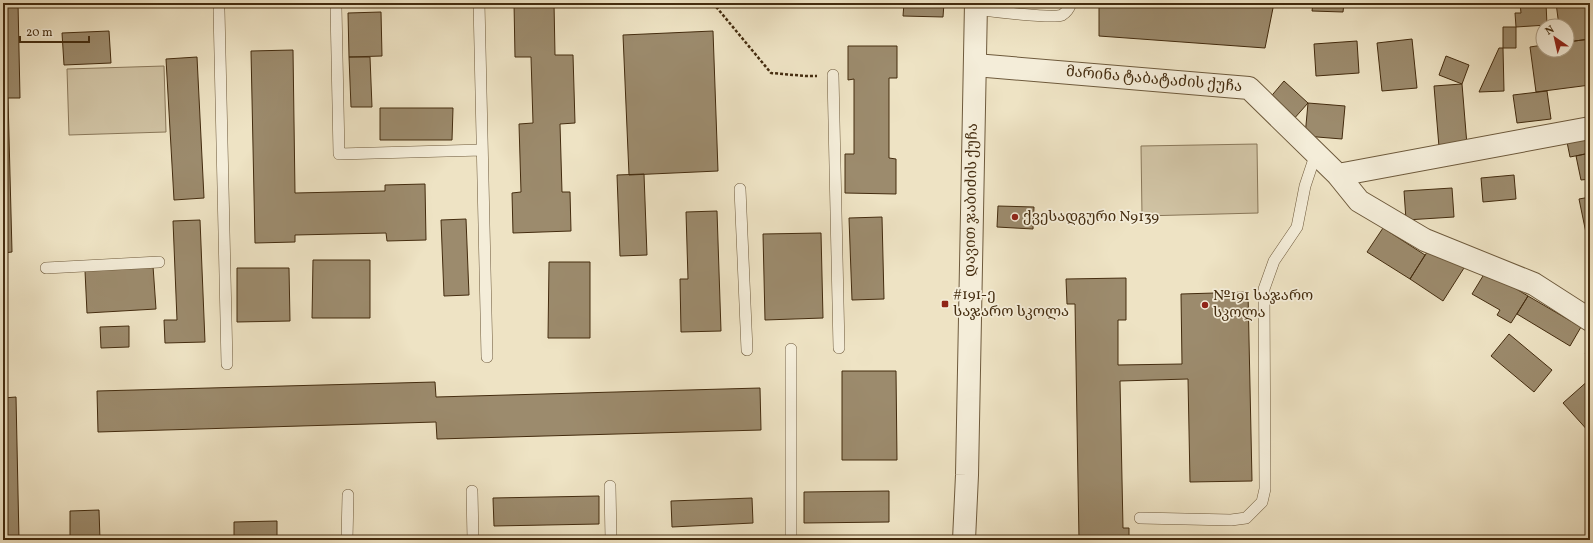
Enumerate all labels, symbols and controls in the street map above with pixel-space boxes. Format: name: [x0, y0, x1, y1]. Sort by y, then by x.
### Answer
scale bar: [20, 18, 89, 44]
north arrow: [1535, 18, 1575, 58]
text: N: [1543, 22, 1558, 39]
text: 20 m: [26, 25, 53, 41]
street label: მარინა ტაბატაძის ქუჩა: [1065, 62, 1243, 98]
street label: დავით ჯაბიძის ქუჩა: [960, 123, 984, 277]
place label: ქვესადგური N9139: [1023, 207, 1159, 228]
marker: ქვესადგური N9139: [1010, 212, 1020, 222]
place label: #191-ე საჯარო სკოლა: [953, 285, 1069, 323]
place label: №191 საჯარო სკოლა: [1213, 286, 1313, 324]
marker: #191-ე საჯარო სკოლა: [940, 299, 950, 309]
marker: №191 საჯარო სკოლა: [1200, 300, 1210, 310]

